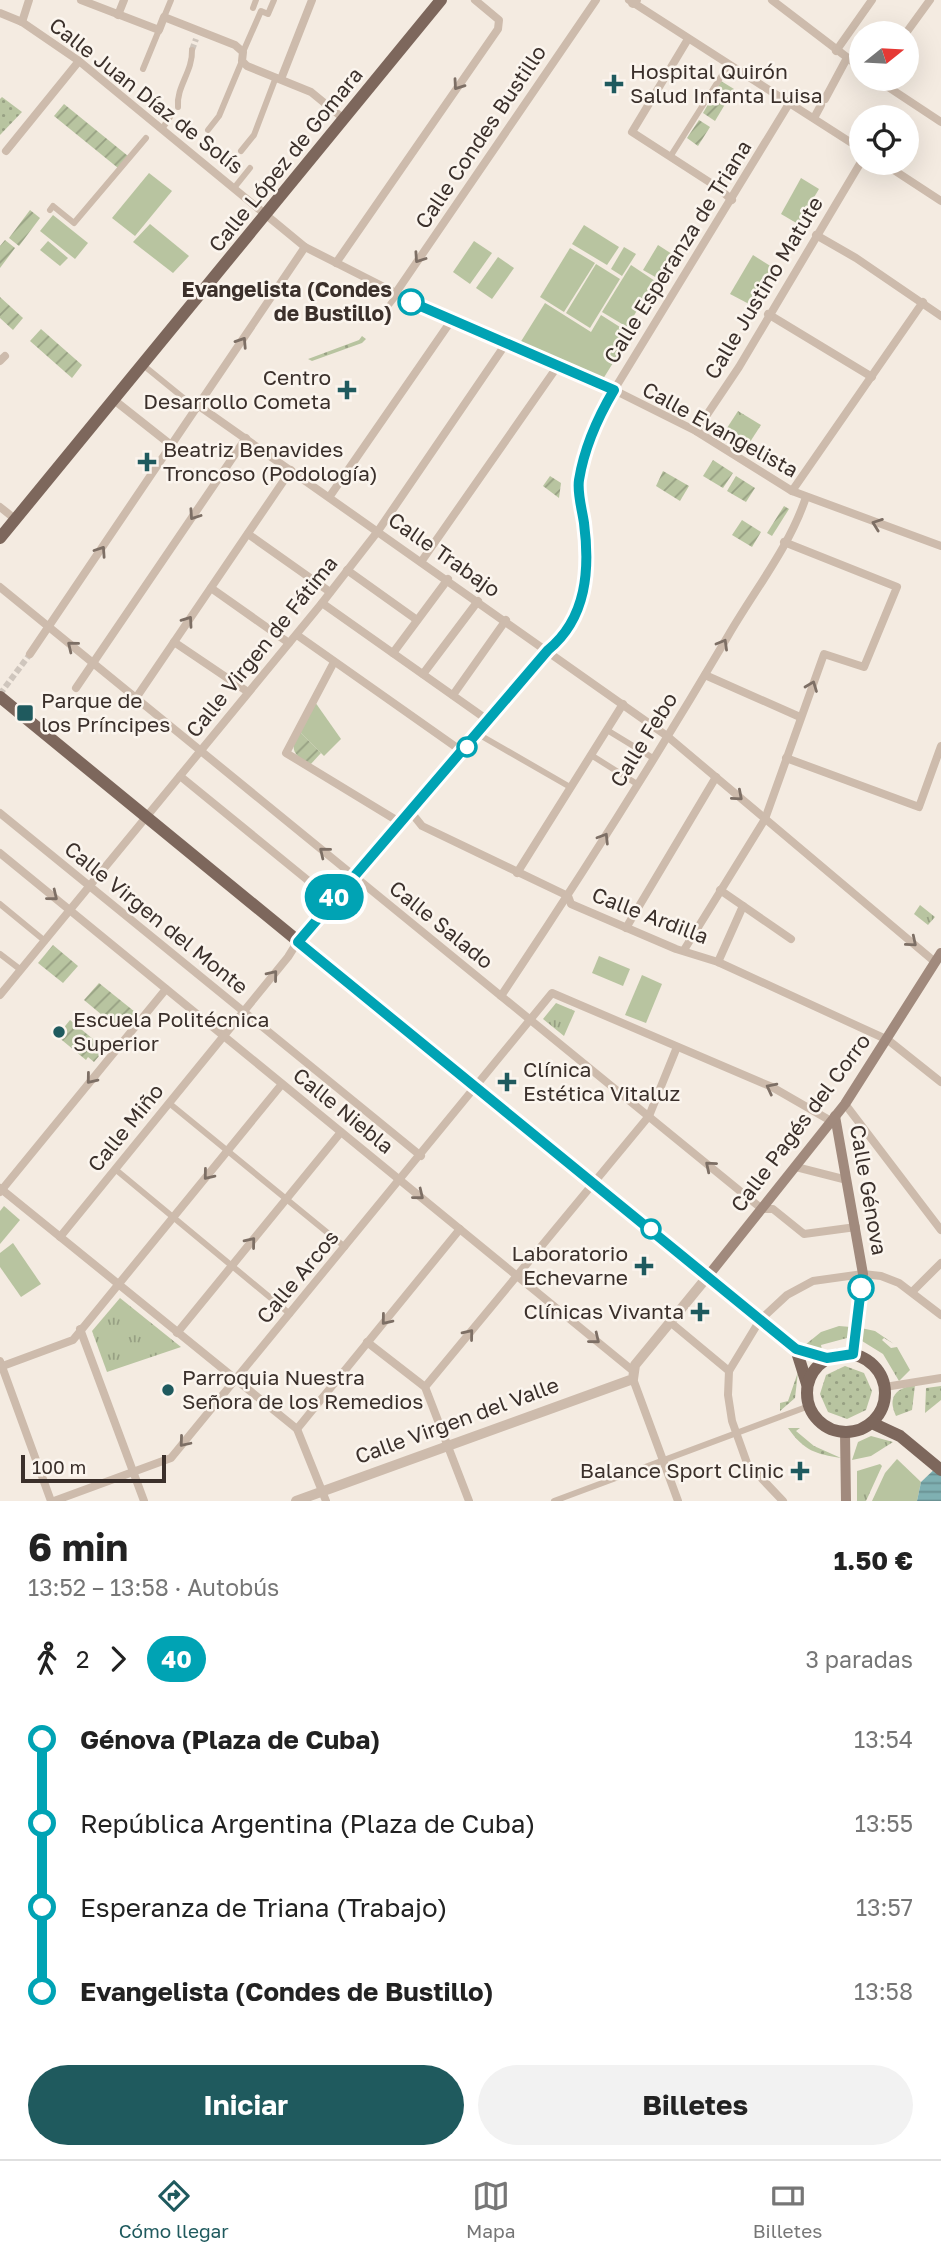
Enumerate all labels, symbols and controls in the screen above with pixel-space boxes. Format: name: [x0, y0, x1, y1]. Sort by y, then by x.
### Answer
street label: Calle Juan Díaz de Solís: [44, 11, 249, 179]
north arrow: [849, 21, 919, 91]
map controls: [849, 21, 919, 175]
street label: Calle Condes Bustillo: [409, 40, 551, 233]
place label: Hospital Quirón Salud Infanta Luisa: [630, 58, 823, 108]
street label: Calle López de Gomara: [203, 62, 368, 257]
marker: Hospital Quirón Salud Infanta Luisa: [604, 74, 624, 94]
one-way arrow: [454, 77, 466, 90]
button: locate: [849, 105, 919, 175]
street label: Calle Esperanza de Triana: [598, 135, 757, 368]
street label: Calle Justino Matute: [698, 191, 828, 384]
one-way arrow: [415, 250, 427, 263]
place label: Evangelista (Condes de Bustillo): [181, 276, 392, 326]
marker: Evangelista (Condes de Bustillo): [398, 289, 424, 315]
one-way arrow: [234, 337, 246, 350]
place label: Centro Desarrollo Cometa: [143, 364, 331, 414]
street label: Calle Evangelista: [638, 376, 803, 483]
marker: Centro Desarrollo Cometa: [337, 380, 357, 400]
place label: Beatriz Benavides Troncoso (Podología): [163, 436, 378, 486]
marker: Beatriz Benavides Troncoso (Podología): [137, 452, 157, 472]
street label: Calle Trabajo: [384, 506, 506, 602]
one-way arrow: [190, 507, 202, 520]
one-way arrow: [871, 518, 883, 532]
one-way arrow: [93, 545, 106, 558]
street label: Calle Virgen de Fátima: [180, 550, 343, 742]
one-way arrow: [180, 616, 193, 629]
one-way arrow: [715, 639, 728, 652]
one-way arrow: [68, 642, 80, 655]
one-way arrow: [804, 680, 818, 692]
place label: Parque de los Príncipes: [41, 687, 170, 737]
street label: Calle Febo: [604, 687, 682, 792]
marker: Parque de los Príncipes: [15, 703, 35, 723]
unlabelled marker: [457, 737, 477, 757]
one-way arrow: [729, 788, 742, 800]
one-way arrow: [595, 833, 608, 846]
street label: Calle Virgen del Monte: [60, 835, 254, 999]
one-way arrow: [320, 848, 332, 861]
line badge: 40: [302, 874, 366, 920]
street label: Calle Salado: [384, 874, 499, 974]
street label: Calle Ardilla: [588, 881, 712, 949]
text: 40: [319, 882, 349, 911]
one-way arrow: [44, 888, 57, 900]
one-way arrow: [903, 934, 916, 946]
one-way arrow: [265, 970, 277, 983]
place label: Escuela Politécnica Superior: [73, 1006, 269, 1056]
marker: Escuela Politécnica Superior: [51, 1024, 67, 1040]
street label: Calle Pagés del Corro: [725, 1028, 876, 1217]
place label: Clínica Estética Vitaluz: [523, 1056, 680, 1106]
street label: Calle Niebla: [288, 1062, 399, 1159]
one-way arrow: [87, 1072, 100, 1084]
marker: Clínica Estética Vitaluz: [497, 1072, 517, 1092]
street label: Calle Miño: [82, 1078, 169, 1177]
one-way arrow: [766, 1082, 779, 1096]
street label: Calle Génova: [845, 1123, 893, 1257]
one-way arrow: [705, 1162, 718, 1174]
one-way arrow: [204, 1167, 217, 1179]
one-way arrow: [411, 1187, 423, 1200]
unlabelled marker: [641, 1219, 661, 1239]
street label: Calle Arcos: [251, 1224, 344, 1328]
one-way arrow: [243, 1238, 255, 1251]
place label: Laboratorio Echevarne: [511, 1240, 628, 1290]
marker: Laboratorio Echevarne: [634, 1256, 654, 1276]
unlabelled marker: [848, 1275, 874, 1301]
place label: Clínicas Vivanta: [523, 1298, 684, 1324]
marker: Clínicas Vivanta: [690, 1302, 710, 1322]
one-way arrow: [381, 1312, 394, 1324]
one-way arrow: [460, 1330, 473, 1342]
one-way arrow: [586, 1331, 599, 1343]
place label: Parroquia Nuestra Señora de los Remedios: [182, 1364, 423, 1414]
street label: Calle Virgen del Valle: [351, 1371, 562, 1469]
marker: Parroquia Nuestra Señora de los Remedios: [160, 1382, 176, 1398]
one-way arrow: [180, 1435, 193, 1447]
scale bar: [21, 1452, 166, 1484]
text: 100 m: [32, 1455, 86, 1478]
place label: Balance Sport Clinic: [580, 1457, 784, 1483]
marker: Balance Sport Clinic: [790, 1461, 810, 1481]
text: 6 min: [28, 1524, 128, 1569]
text: 1.50 €: [834, 1545, 913, 1576]
text: 13:52 – 13:58 · Autobús: [28, 1573, 279, 1601]
icon: walk: [28, 1640, 66, 1678]
icon: forward: [99, 1640, 137, 1678]
text: 40: [161, 1644, 192, 1673]
text: 2: [76, 1645, 89, 1673]
text: 3 paradas: [806, 1645, 913, 1673]
text: Génova (Plaza de Cuba): [80, 1724, 380, 1755]
text: 13:54: [854, 1725, 913, 1753]
text: República Argentina (Plaza de Cuba): [80, 1808, 535, 1839]
text: 13:55: [855, 1809, 913, 1837]
text: Esperanza de Triana (Trabajo): [80, 1892, 447, 1923]
text: 13:57: [856, 1893, 913, 1921]
text: Evangelista (Condes de Bustillo): [80, 1976, 493, 2007]
text: 13:58: [854, 1977, 913, 2005]
button: Iniciar: [28, 2065, 464, 2145]
button: Billetes: [478, 2065, 913, 2145]
tab: Cómo llegar: [119, 2177, 229, 2242]
tab: Mapa: [466, 2177, 516, 2242]
tab: Billetes: [753, 2177, 822, 2242]

